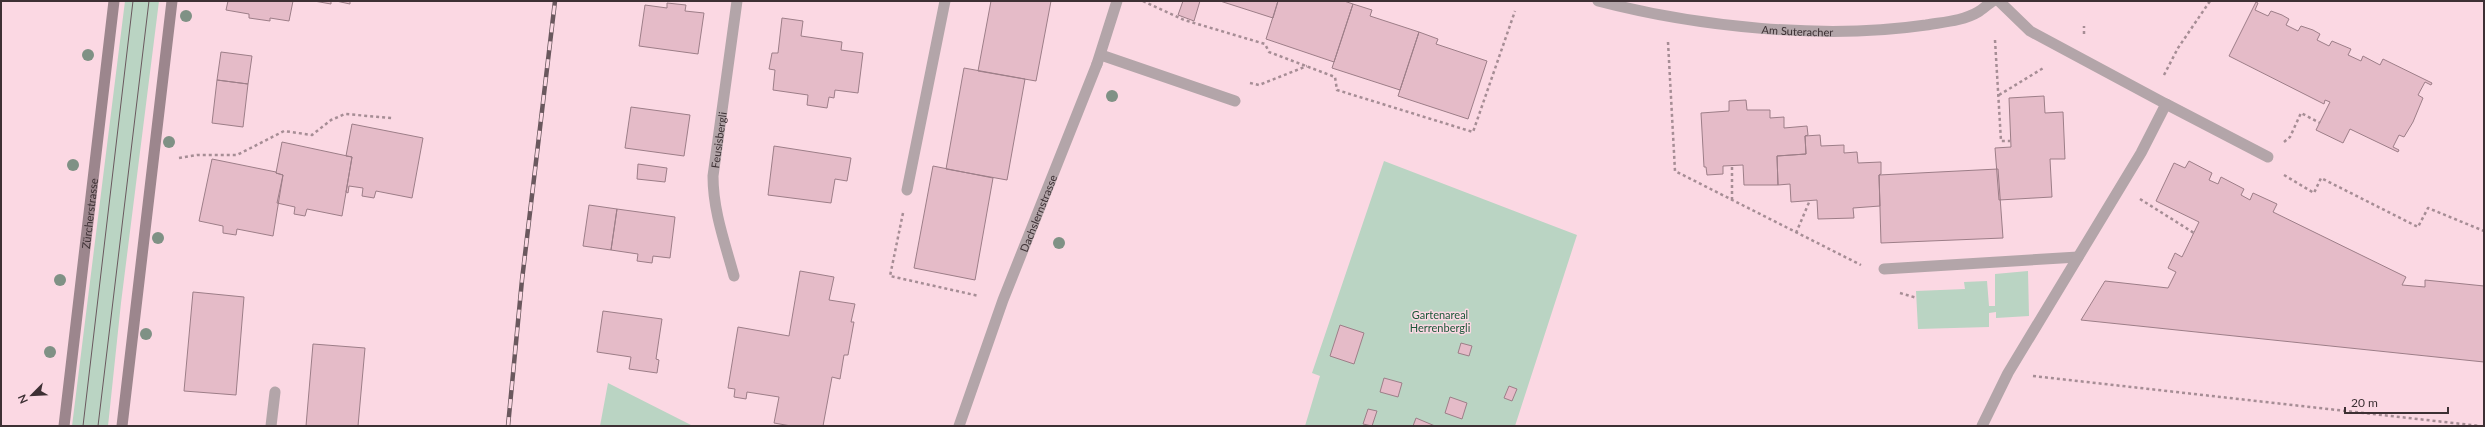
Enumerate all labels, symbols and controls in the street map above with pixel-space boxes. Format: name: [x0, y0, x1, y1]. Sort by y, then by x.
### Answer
street label: Am Suteracher: [1761, 22, 1833, 38]
street label: Feusisbergli: [708, 111, 728, 169]
street label: Dachslernstrasse: [1016, 172, 1059, 254]
street label: Zürcherstrasse: [78, 177, 100, 249]
park label: Gartenareal Herrenbergli: [1410, 308, 1471, 334]
north arrow: [12, 375, 52, 415]
scale bar: [2345, 389, 2448, 415]
text: N: [15, 393, 30, 406]
text: 20 m: [2351, 395, 2378, 410]

